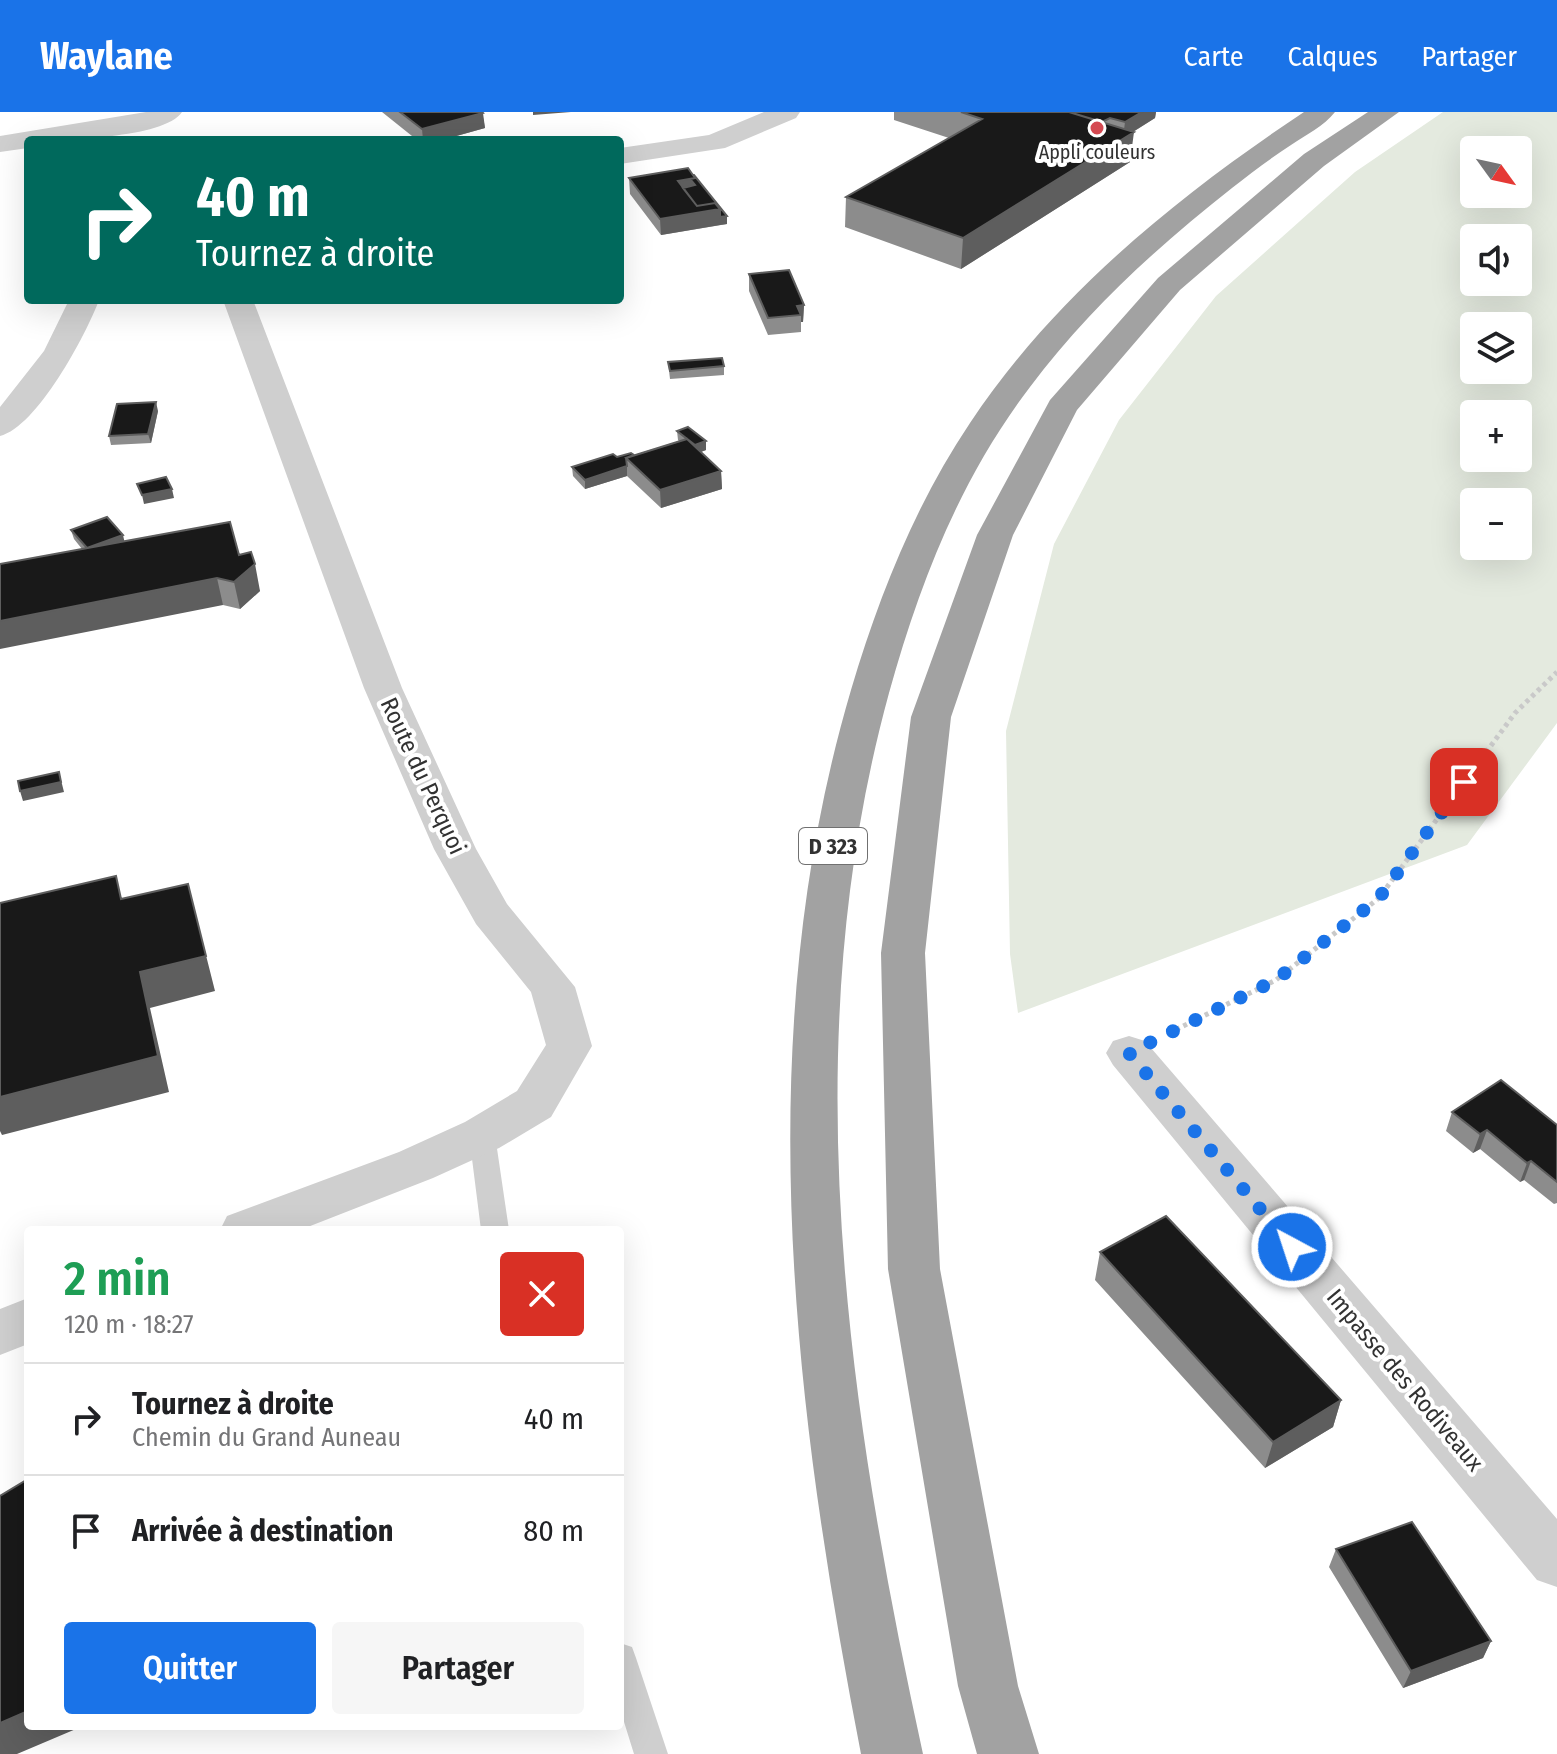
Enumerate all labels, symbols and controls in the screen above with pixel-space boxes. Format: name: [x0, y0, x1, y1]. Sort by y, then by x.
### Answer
text: Waylane: [40, 33, 173, 79]
text: Carte: [1184, 40, 1244, 73]
text: Calques: [1288, 40, 1378, 73]
text: Partager: [1422, 40, 1517, 73]
marker: Appli couleurs: [1088, 119, 1106, 137]
north arrow: [1460, 136, 1532, 208]
map controls: [1460, 136, 1532, 560]
place label: Appli couleurs: [1039, 140, 1155, 164]
text: 40 m: [196, 164, 310, 231]
icon: right: [64, 168, 168, 272]
button: sound: [1460, 224, 1532, 296]
text: Tournez à droite: [196, 232, 434, 276]
button: layers: [1460, 312, 1532, 384]
button: +: [1460, 400, 1532, 472]
button: −: [1460, 488, 1532, 560]
street label: Route du Perquoi: [375, 693, 471, 859]
pin: [1430, 748, 1498, 816]
icon: arrive: [1442, 760, 1486, 804]
road number: D 323: [799, 828, 867, 864]
position arrow: [1250, 1205, 1334, 1289]
text: 2 min: [64, 1250, 171, 1308]
button: close: [500, 1252, 584, 1336]
street label: Impasse des Rodiveaux: [1321, 1283, 1489, 1477]
text: 120 m · 18:27: [64, 1309, 193, 1340]
text: Tournez à droite: [132, 1386, 334, 1422]
icon: right: [64, 1397, 108, 1441]
text: 40 m: [524, 1401, 584, 1437]
text: Chemin du Grand Auneau: [132, 1422, 401, 1453]
icon: arrive: [64, 1509, 108, 1553]
text: Arrivée à destination: [132, 1513, 393, 1549]
text: 80 m: [523, 1513, 584, 1549]
button: Quitter: [64, 1622, 316, 1714]
button: Partager: [332, 1622, 584, 1714]

